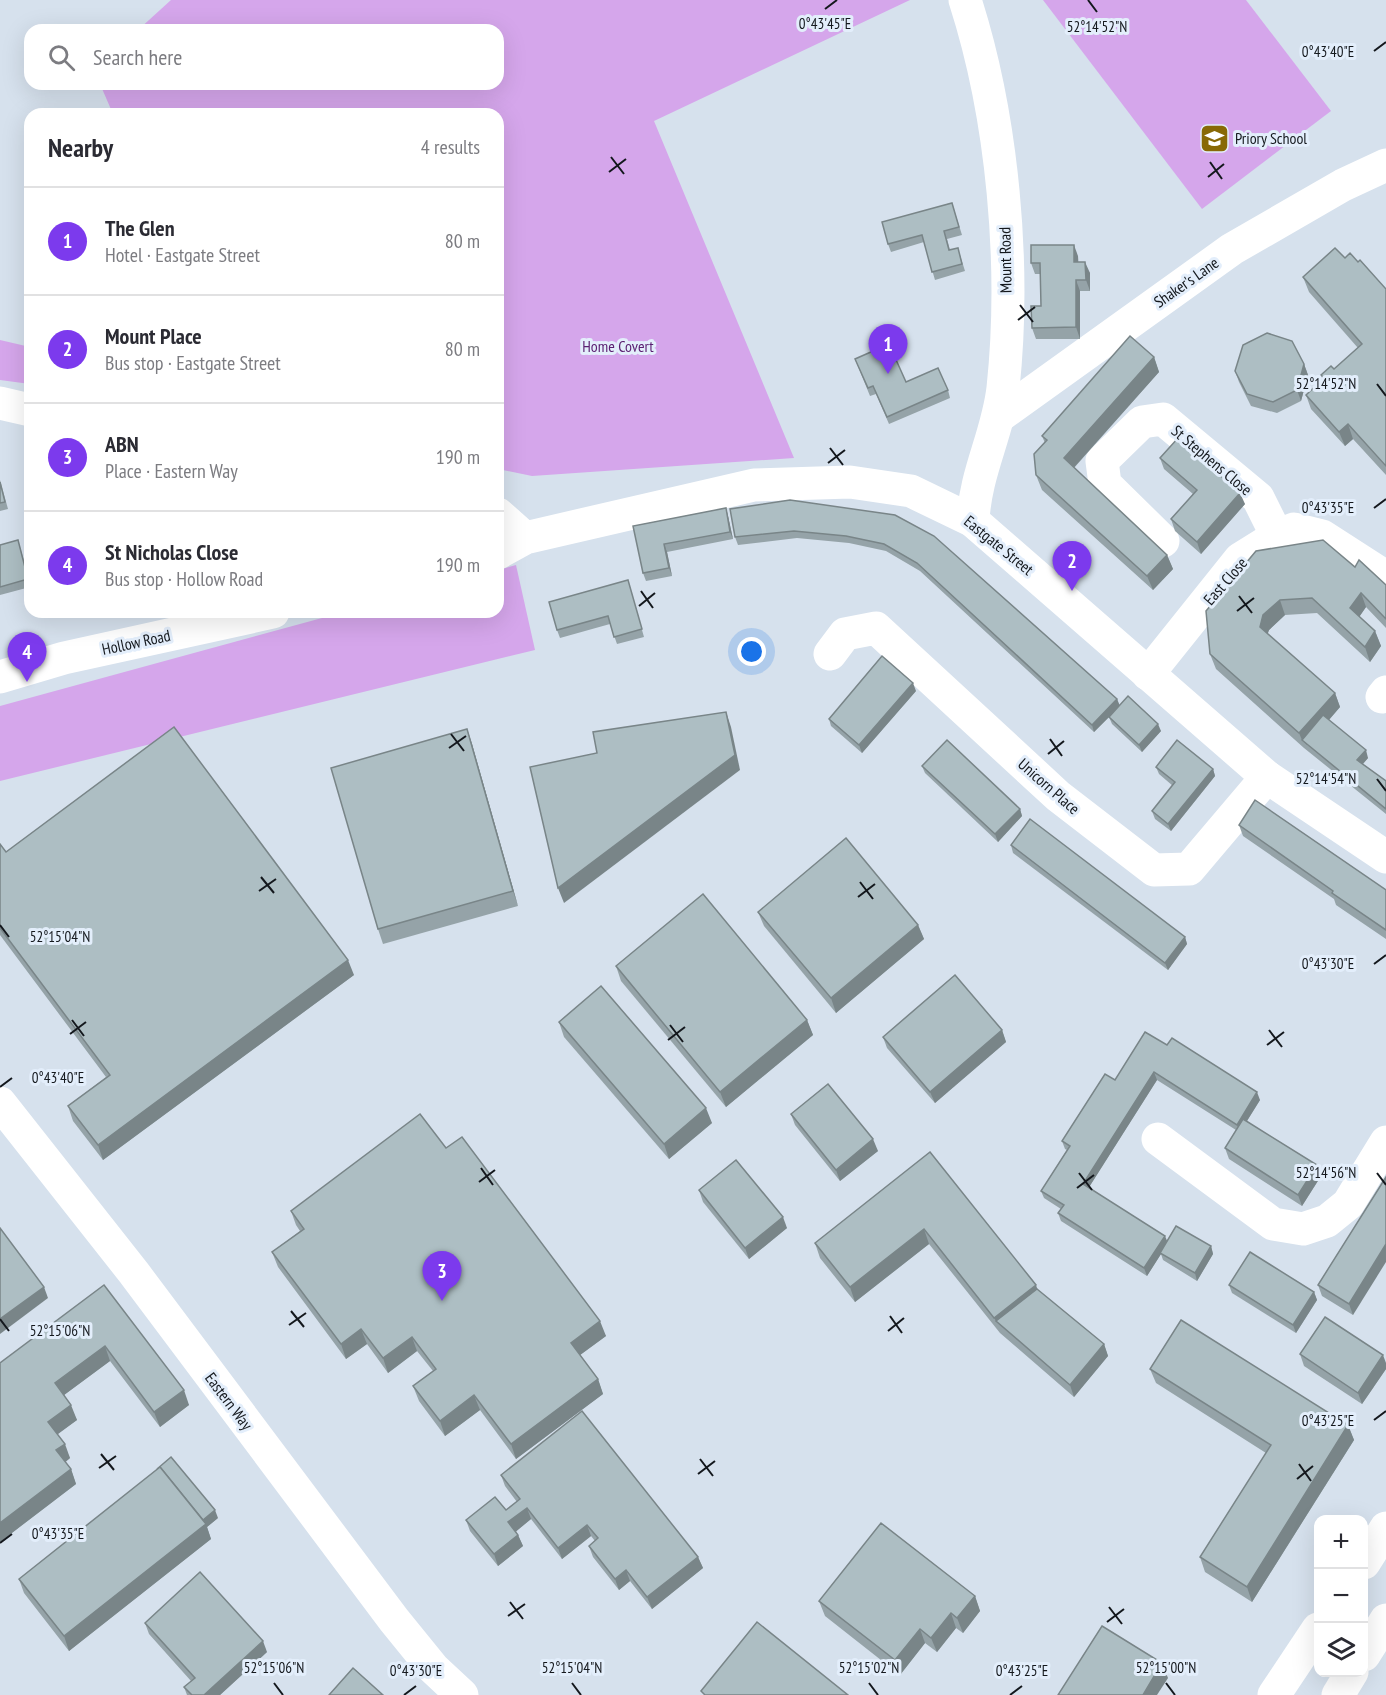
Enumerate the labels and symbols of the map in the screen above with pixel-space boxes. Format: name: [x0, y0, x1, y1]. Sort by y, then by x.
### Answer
text: 0°43'45"E: [799, 14, 851, 33]
text: 52°14'52"N: [1067, 17, 1127, 36]
text: 0°43'40"E: [1302, 42, 1354, 61]
school or university icon: Priory School: [1198, 122, 1230, 154]
place label: Priory School: [1235, 128, 1307, 148]
street label: Mount Road: [994, 227, 1016, 293]
street label: Shaker's Lane: [1150, 252, 1222, 312]
pin: 1: [868, 324, 908, 374]
park label: Home Covert: [582, 336, 654, 356]
text: 52°14'52"N: [1296, 374, 1356, 393]
street label: St Stephens Close: [1168, 421, 1256, 499]
text: 0°43'35"E: [1302, 498, 1354, 517]
street label: Eastgate Street: [960, 511, 1038, 579]
pin: 2: [1052, 542, 1092, 591]
street label: East Close: [1199, 553, 1251, 609]
street label: Hollow Road: [100, 625, 172, 659]
pin: 4: [8, 632, 46, 682]
your location: [737, 637, 766, 666]
street label: Unicorn Place: [1014, 754, 1084, 818]
text: 52°14'54"N: [1296, 769, 1356, 788]
text: 52°15'04"N: [30, 927, 90, 946]
text: 0°43'30"E: [1302, 954, 1354, 973]
text: 0°43'40"E: [32, 1068, 84, 1087]
text: 52°14'56"N: [1296, 1163, 1356, 1182]
pin: 3: [422, 1252, 462, 1301]
text: 52°15'06"N: [30, 1321, 90, 1340]
street label: Eastern Way: [201, 1368, 257, 1434]
text: 0°43'25"E: [1302, 1411, 1354, 1430]
text: 0°43'35"E: [32, 1524, 84, 1543]
text: 52°15'06"N: [244, 1658, 304, 1677]
text: 52°15'04"N: [542, 1658, 602, 1677]
text: 52°15'02"N: [839, 1658, 899, 1677]
text: 52°15'00"N: [1136, 1658, 1196, 1677]
text: 0°43'30"E: [390, 1661, 442, 1680]
text: 0°43'25"E: [996, 1661, 1048, 1680]

